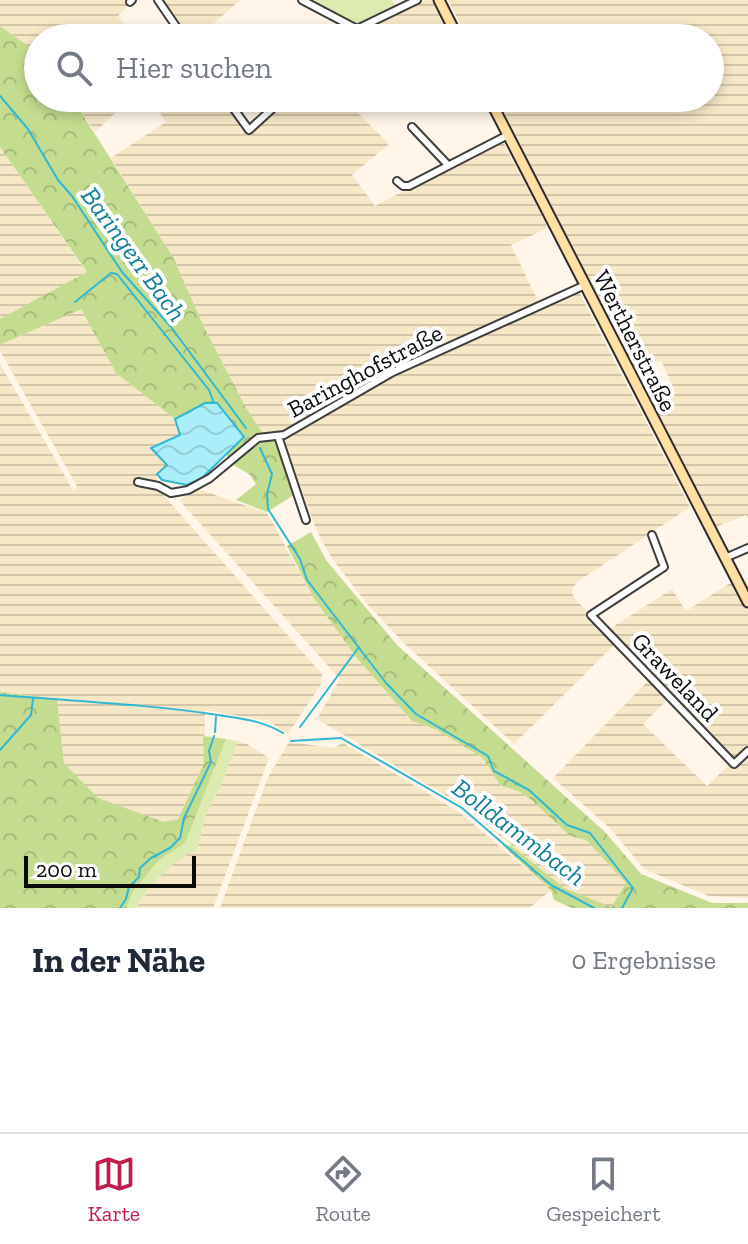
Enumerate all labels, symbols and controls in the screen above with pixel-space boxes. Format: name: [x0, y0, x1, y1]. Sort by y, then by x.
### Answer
search box: [24, 24, 724, 112]
icon: search: [52, 46, 96, 90]
text: Hier suchen: [116, 50, 272, 86]
water label: Baringerr Bach: [74, 180, 194, 328]
street label: Wertherstraße: [587, 265, 683, 416]
street label: Baringhofstraße: [282, 318, 447, 424]
street label: Graweland: [626, 626, 725, 727]
water label: Bolldammbach: [446, 772, 592, 892]
scale bar: [24, 852, 196, 888]
text: 200 m: [36, 856, 97, 883]
text: In der Nähe: [32, 940, 205, 981]
text: 0 Ergebnisse: [571, 944, 716, 976]
tab: Karte: [88, 1152, 140, 1227]
tab: Route: [316, 1152, 371, 1227]
tab: Gespeichert: [546, 1152, 660, 1227]

